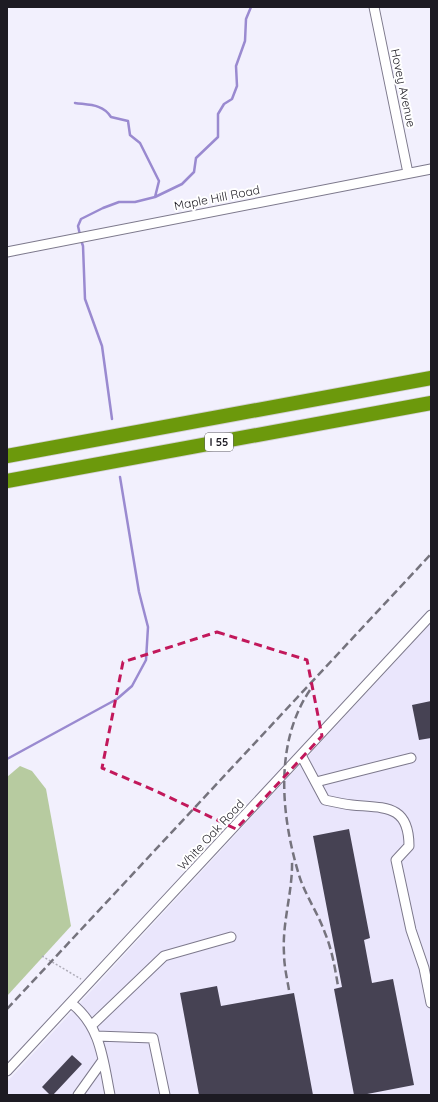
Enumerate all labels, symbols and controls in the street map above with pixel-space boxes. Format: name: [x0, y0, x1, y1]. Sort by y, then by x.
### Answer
street label: Hovey Avenue: [388, 47, 419, 129]
street label: Maple Hill Road: [173, 182, 261, 213]
road number: I 55: [205, 433, 233, 451]
street label: White Oak Road: [174, 796, 247, 873]

